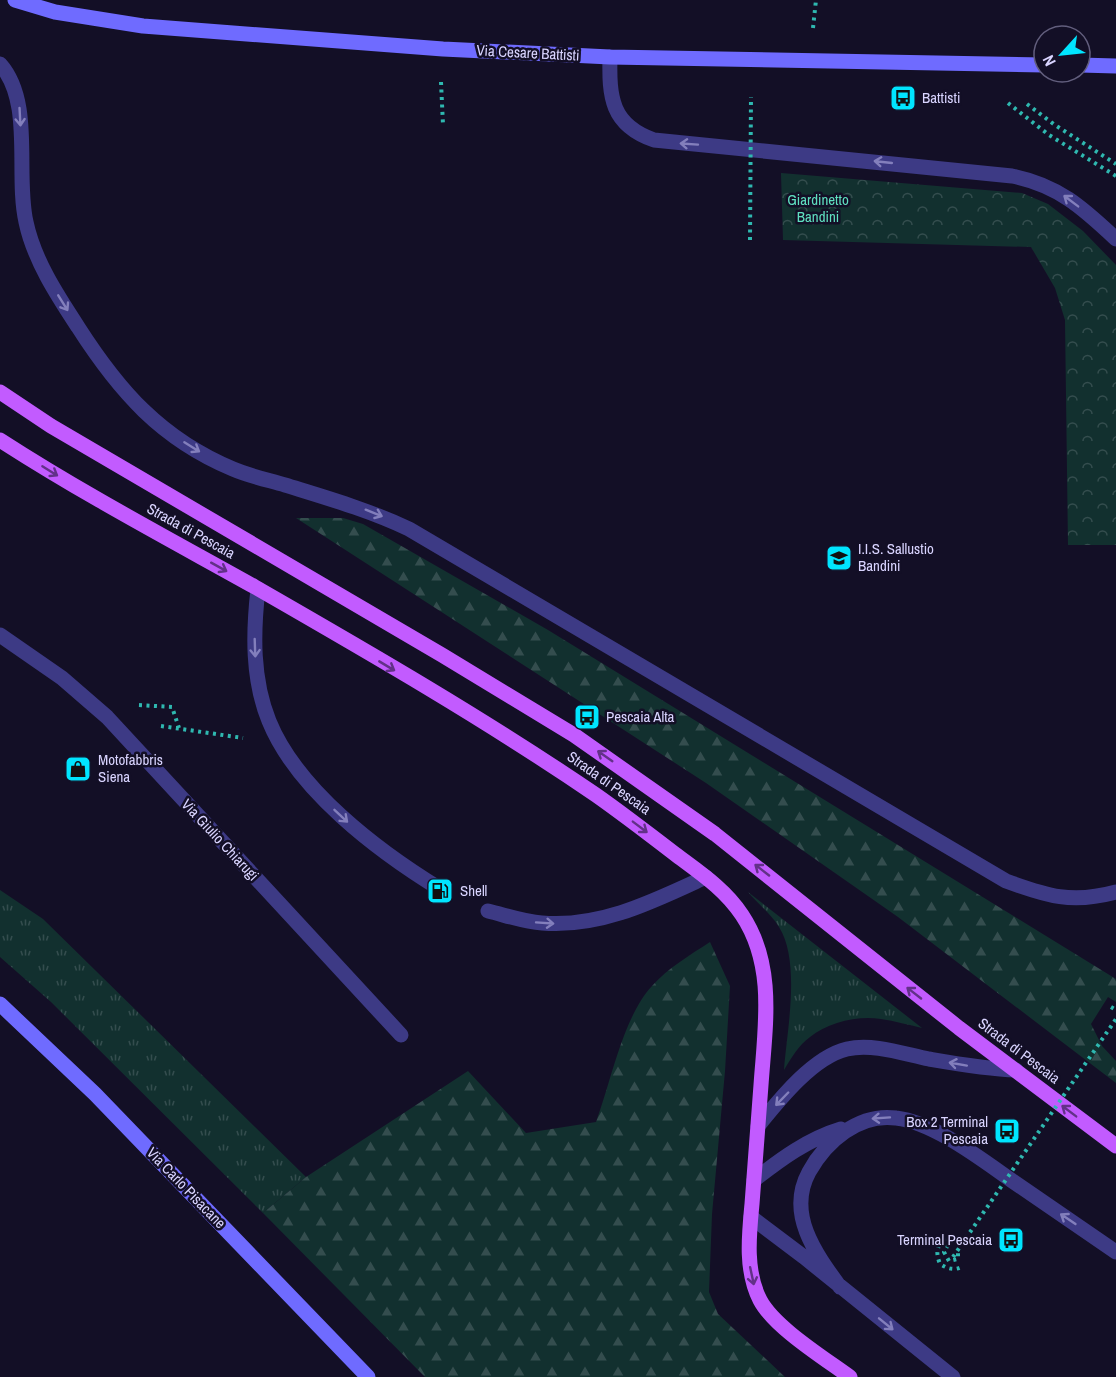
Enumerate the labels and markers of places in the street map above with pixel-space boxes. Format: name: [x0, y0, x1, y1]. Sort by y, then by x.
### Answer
bus stop icon: Battisti: [888, 83, 918, 113]
place label: Battisti: [922, 87, 960, 108]
place label: I.I.S. Sallustio Bandini: [858, 538, 934, 576]
school or university icon: I.I.S. Sallustio Bandini: [824, 543, 854, 573]
bus stop icon: Pescaia Alta: [572, 702, 602, 732]
place label: Pescaia Alta: [606, 706, 675, 727]
place label: Motofabbris Siena: [98, 749, 163, 787]
shop icon: Motofabbris Siena: [63, 754, 93, 784]
fuel station icon: Shell: [425, 876, 455, 906]
place label: Shell: [460, 880, 487, 901]
place label: Box 2 Terminal Pescaia: [906, 1111, 988, 1149]
bus stop icon: Box 2 Terminal Pescaia: [992, 1116, 1022, 1146]
bus stop icon: Terminal Pescaia: [996, 1225, 1026, 1255]
place label: Terminal Pescaia: [897, 1229, 992, 1250]

